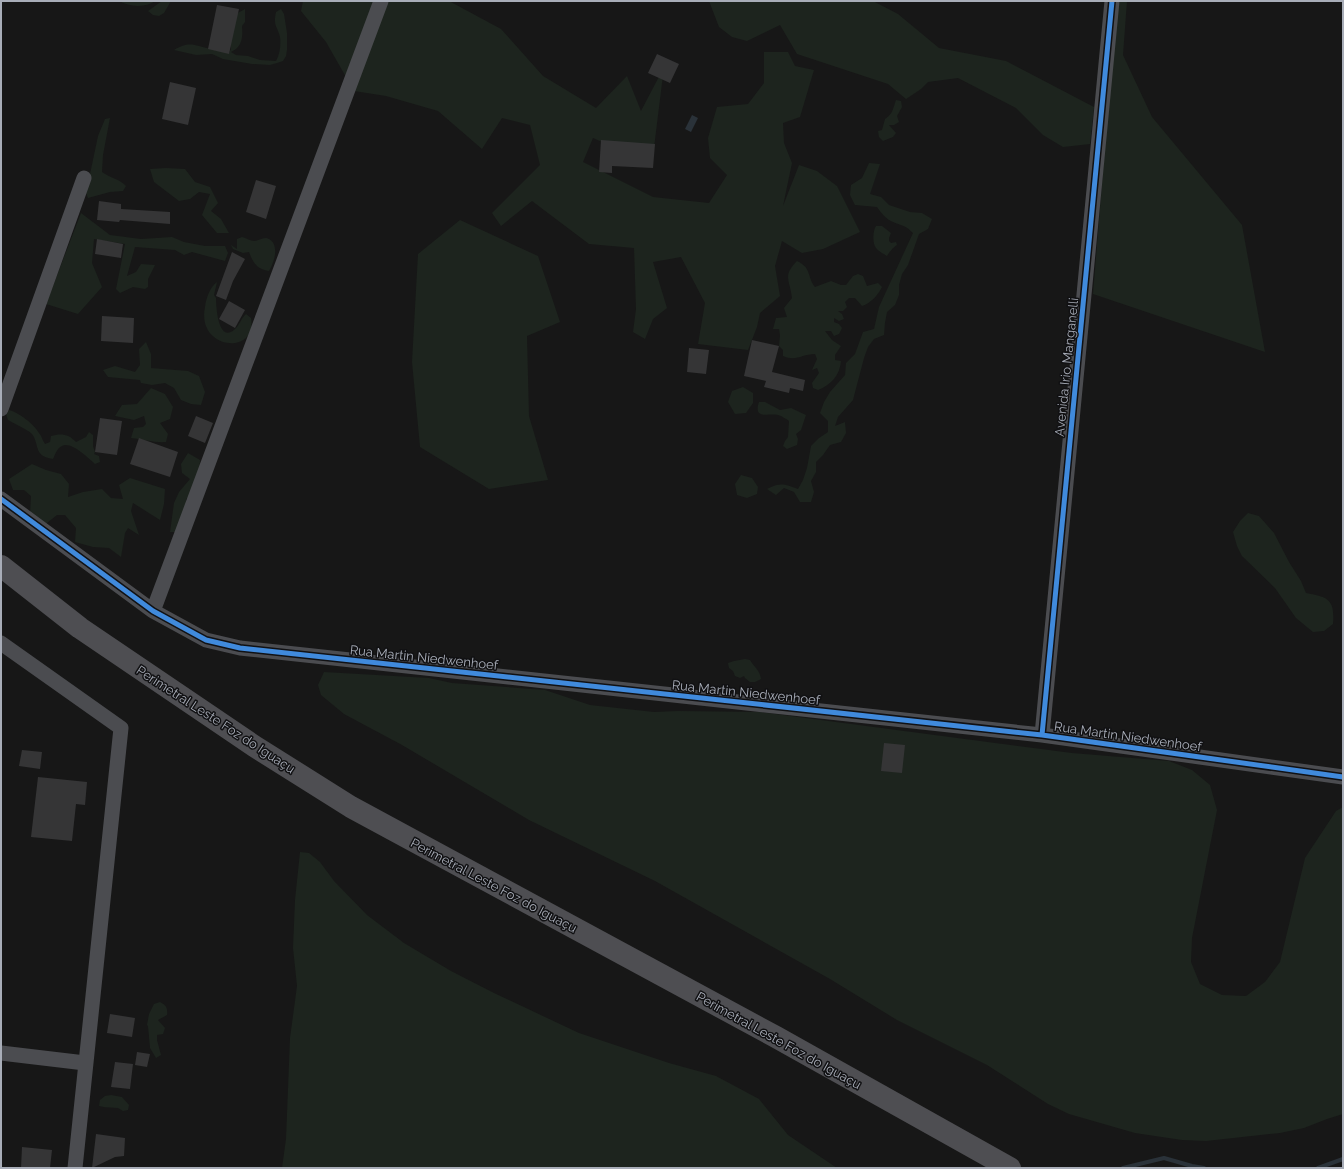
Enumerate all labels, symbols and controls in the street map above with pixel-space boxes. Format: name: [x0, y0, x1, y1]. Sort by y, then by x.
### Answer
street label: Avenida Irio Manganelli: [1052, 297, 1081, 437]
street label: Rua Martin Niedwenhoef: [349, 642, 499, 673]
street label: Perimetral Leste Foz do Iguaçu: [134, 662, 298, 776]
street label: Rua Martin Niedwenhoef: [671, 677, 821, 708]
street label: Rua Martin Niedwenhoef: [1053, 719, 1203, 754]
street label: Perimetral Leste Foz do Iguaçu: [408, 835, 579, 936]
street label: Perimetral Leste Foz do Iguaçu: [694, 989, 864, 1092]

